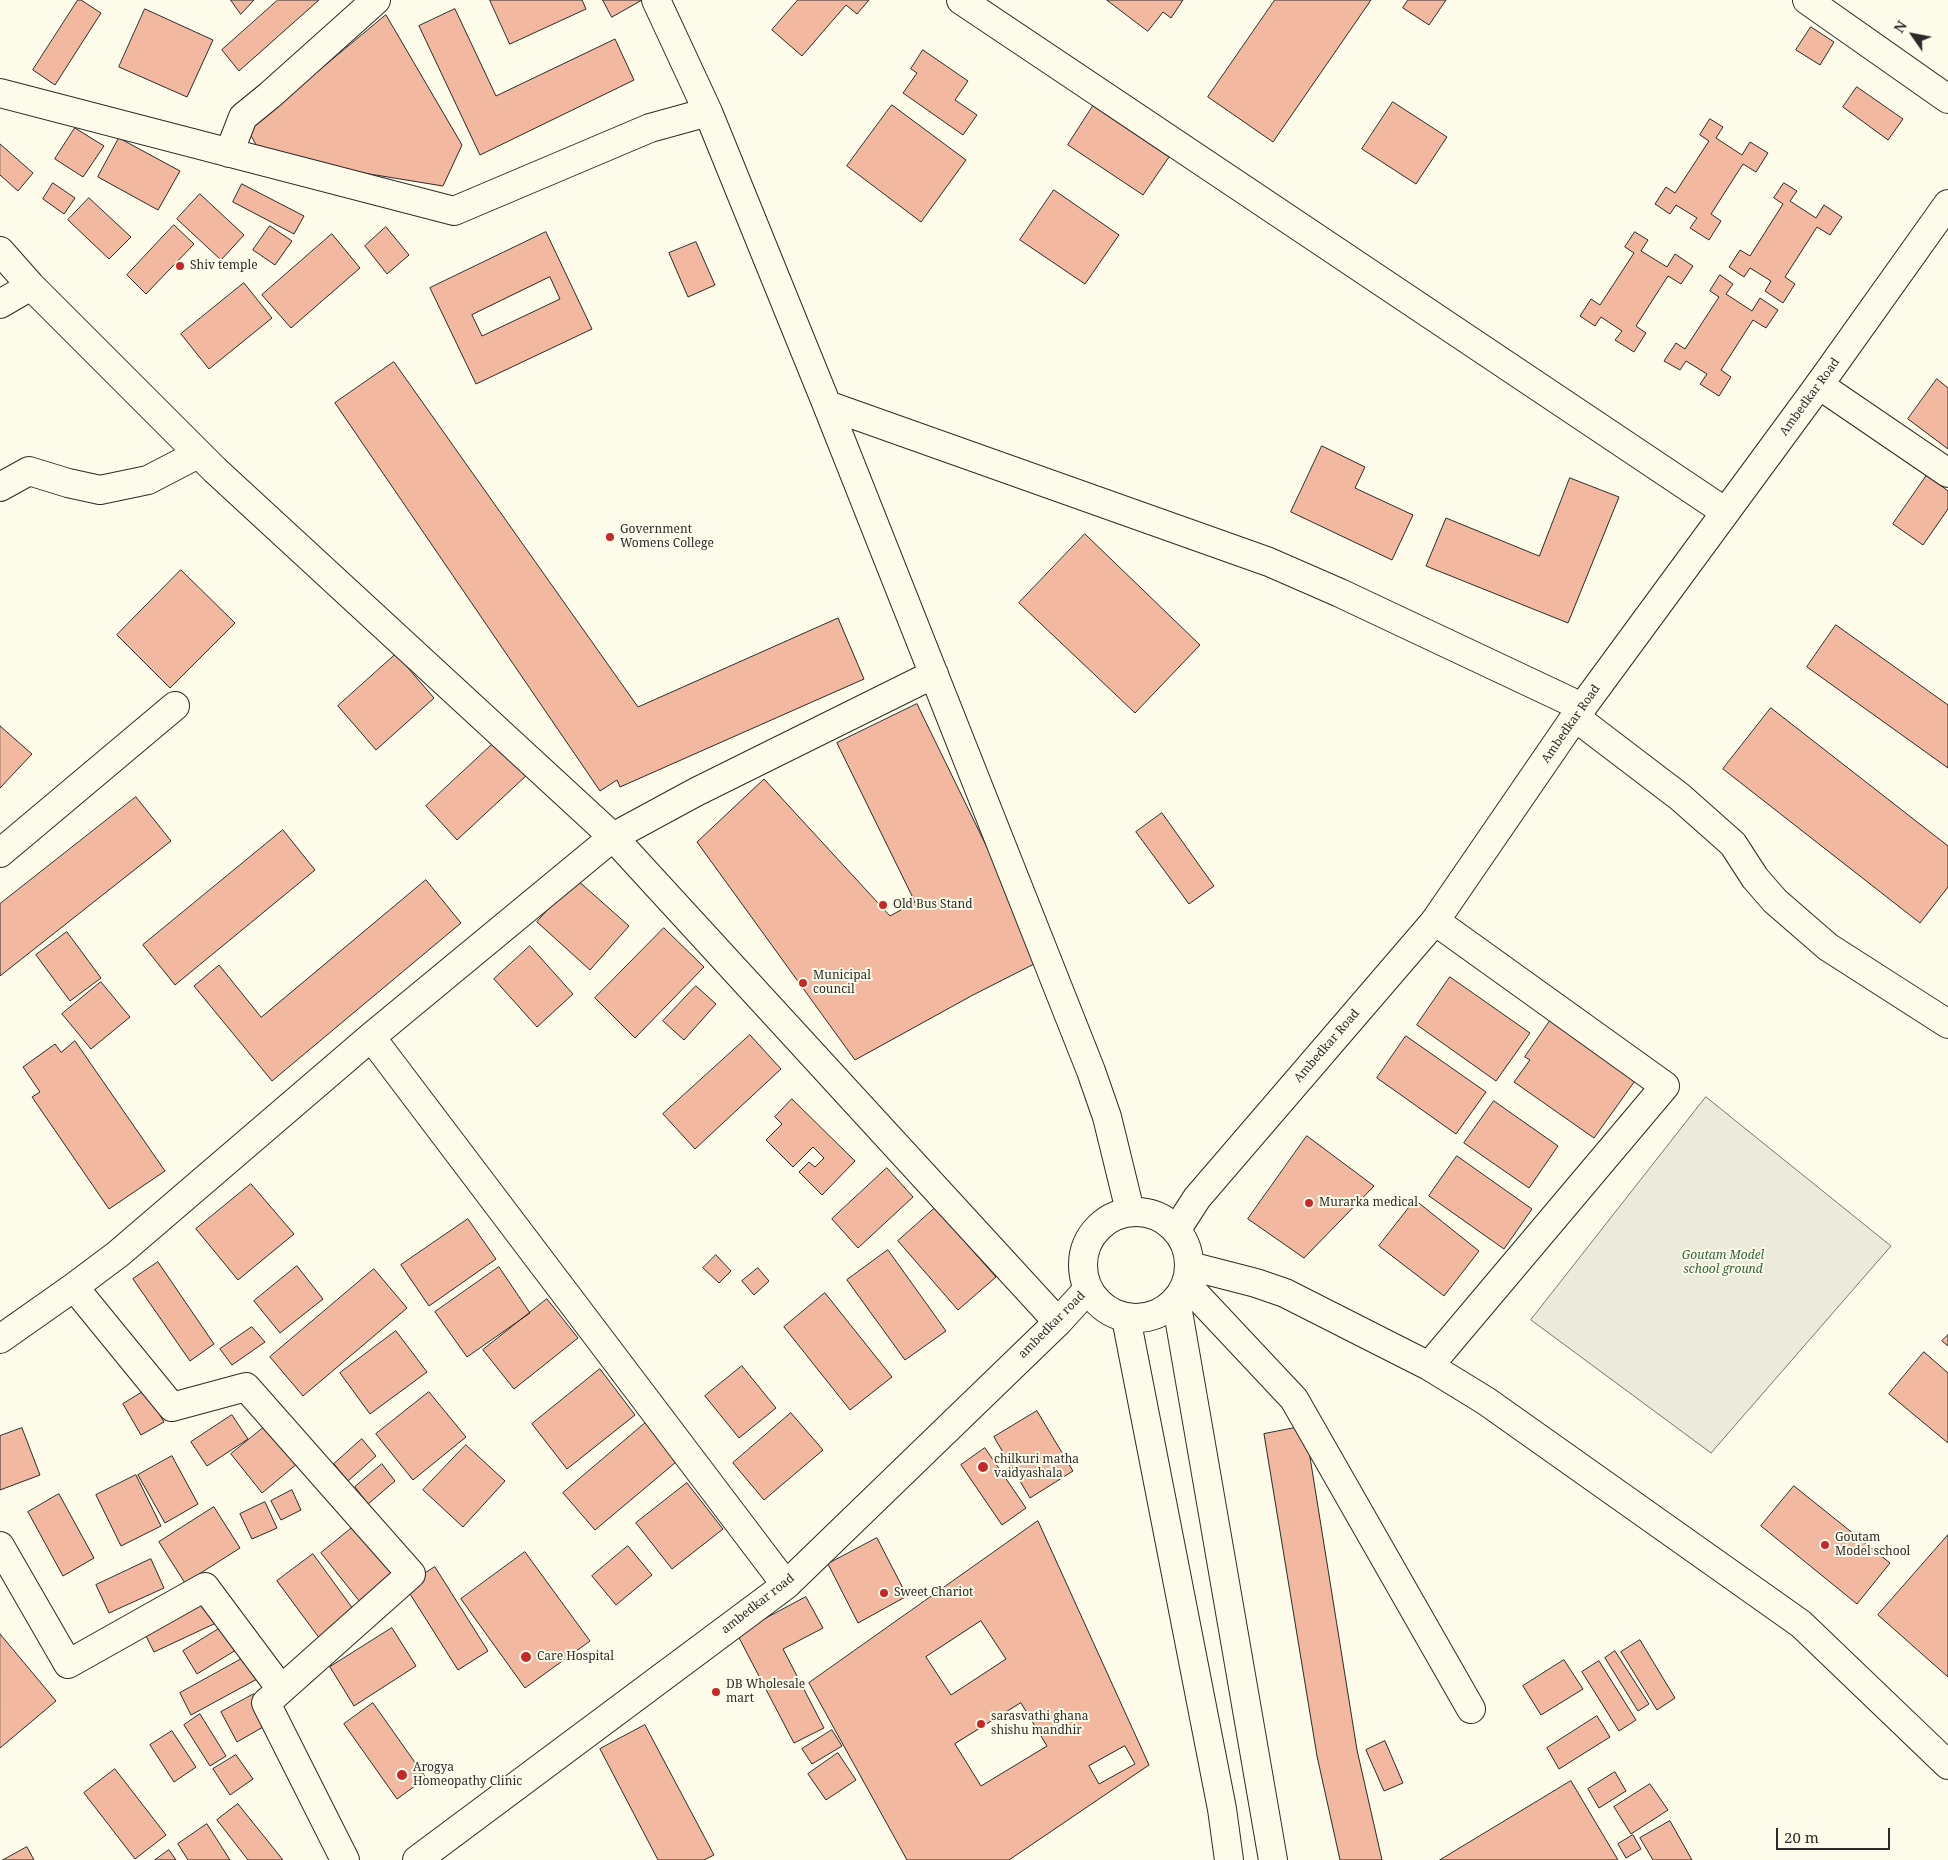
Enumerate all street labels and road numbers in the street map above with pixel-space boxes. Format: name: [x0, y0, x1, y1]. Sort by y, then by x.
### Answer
street label: Ambedkar Road: [1777, 355, 1843, 439]
street label: Ambedkar Road: [1539, 682, 1603, 766]
street label: Ambedkar Road: [1291, 1006, 1363, 1086]
street label: ambedkar road: [1016, 1289, 1088, 1361]
street label: ambedkar road: [719, 1571, 797, 1637]

